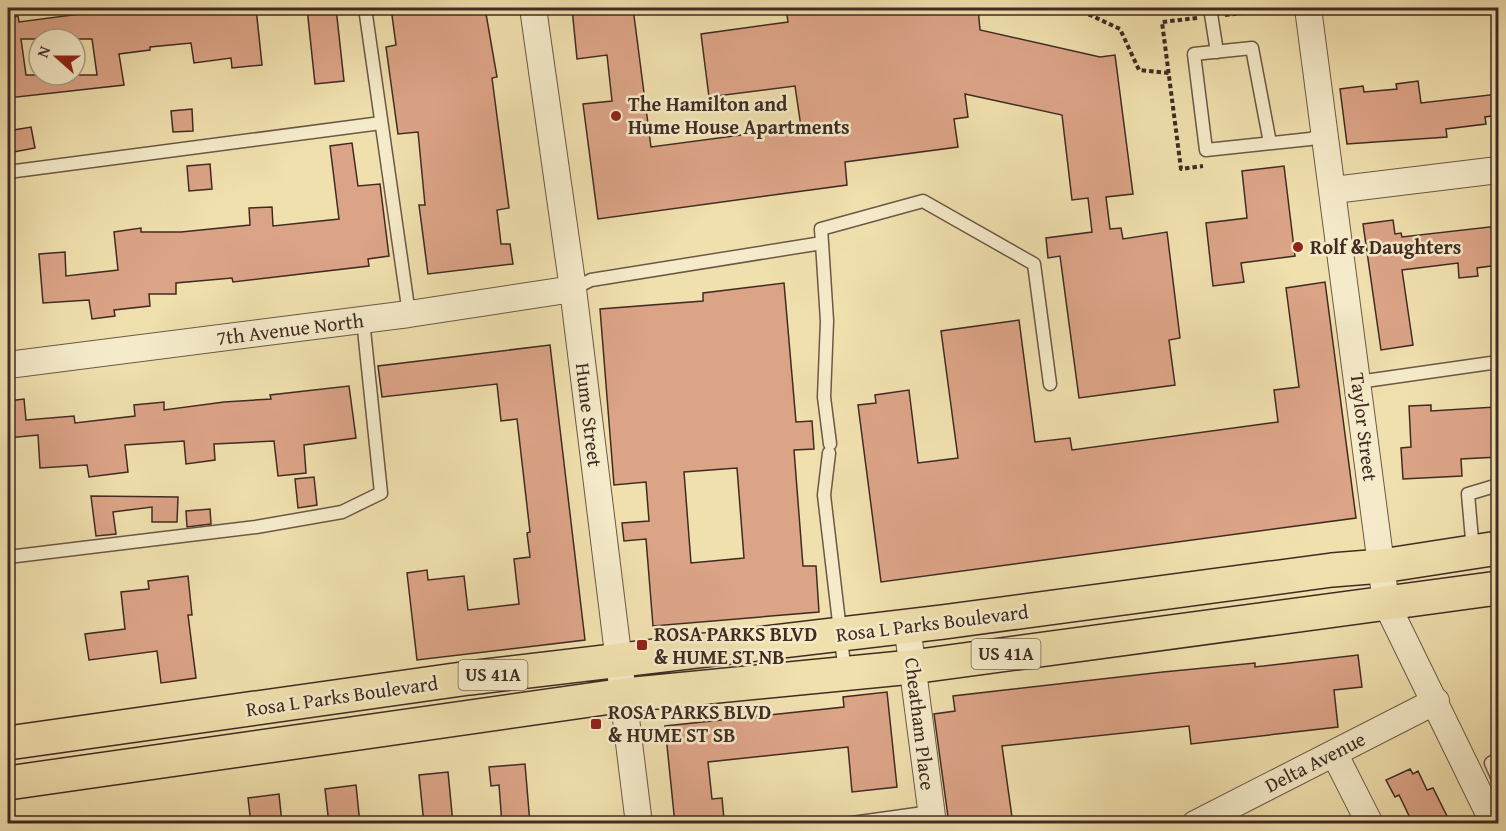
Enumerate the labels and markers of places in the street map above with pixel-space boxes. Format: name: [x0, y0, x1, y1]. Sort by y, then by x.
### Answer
place label: The Hamilton and Hume House Apartments: [628, 89, 850, 141]
marker: The Hamilton and Hume House Apartments: [609, 109, 623, 123]
place label: Rolf & Daughters: [1310, 232, 1461, 261]
marker: Rolf & Daughters: [1291, 240, 1305, 254]
place label: ROSA PARKS BLVD & HUME ST NB: [654, 619, 817, 671]
marker: ROSA PARKS BLVD & HUME ST NB: [635, 638, 649, 652]
place label: ROSA PARKS BLVD & HUME ST SB: [608, 697, 771, 749]
marker: ROSA PARKS BLVD & HUME ST SB: [589, 717, 603, 731]

